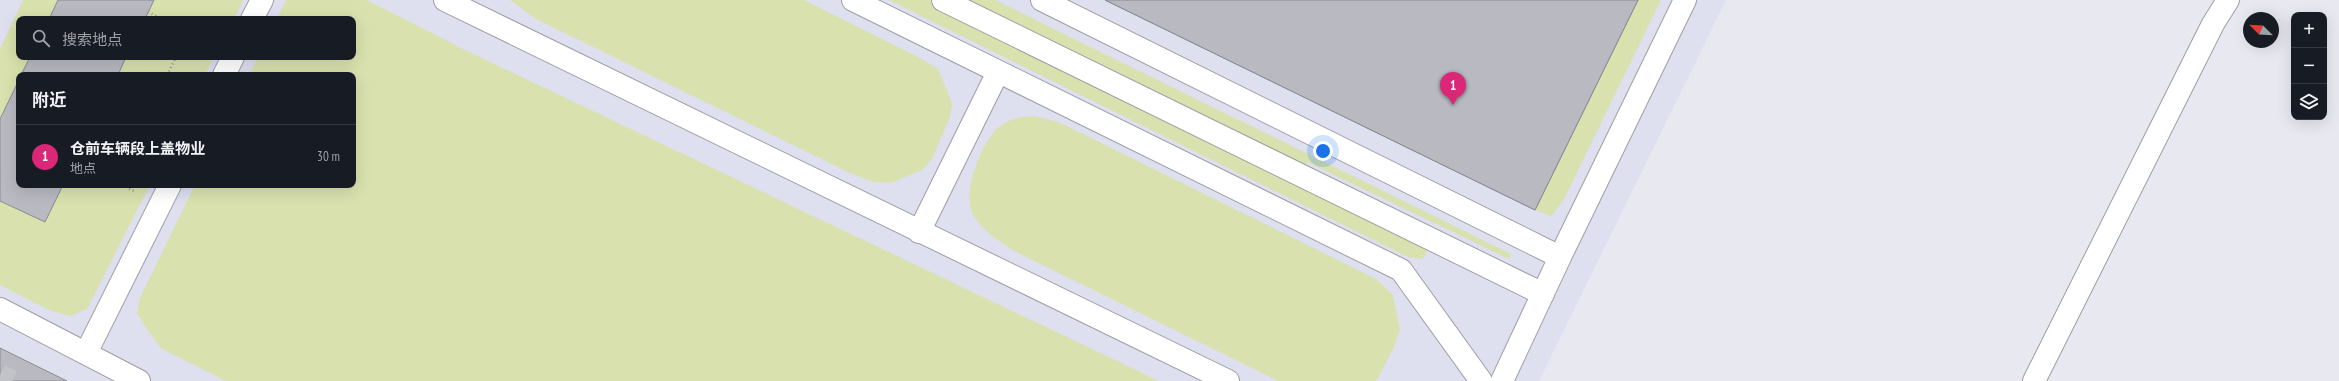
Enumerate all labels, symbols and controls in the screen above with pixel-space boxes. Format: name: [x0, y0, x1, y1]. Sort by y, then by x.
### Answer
north arrow: [2243, 12, 2279, 48]
map controls: [2291, 12, 2327, 120]
button: +: [2291, 12, 2327, 48]
search box: [16, 16, 356, 60]
icon: search: [30, 27, 52, 49]
text: 搜索地点: [62, 30, 122, 49]
button: −: [2291, 48, 2327, 84]
pin: 1: [1440, 72, 1466, 105]
button: layers: [2291, 84, 2327, 120]
text: 附近: [32, 89, 66, 111]
text: 仓前车辆段上盖物业: [70, 139, 205, 158]
your location: [1313, 141, 1333, 161]
text: 1: [42, 148, 48, 165]
text: 30 m: [317, 148, 340, 165]
text: 地点: [70, 160, 96, 177]

